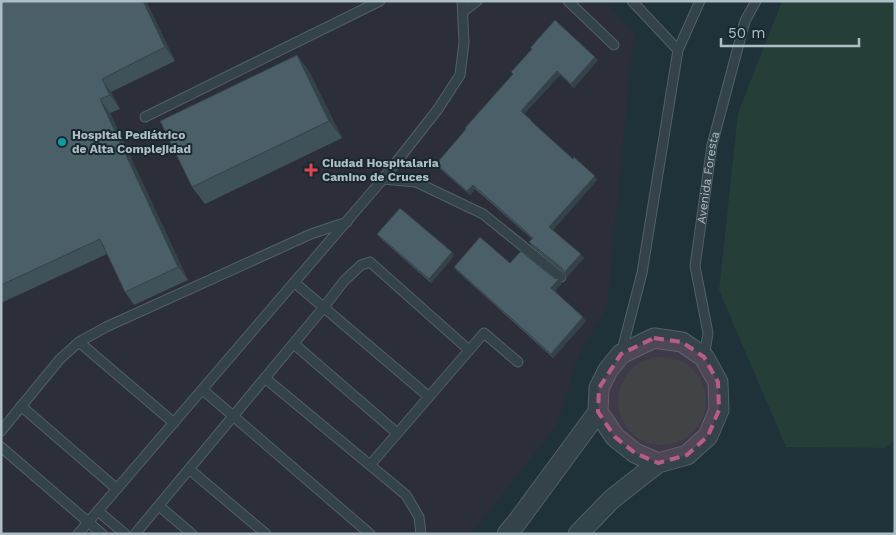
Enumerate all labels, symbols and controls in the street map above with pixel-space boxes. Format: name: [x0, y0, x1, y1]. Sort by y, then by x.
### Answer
scale bar: [721, 15, 858, 47]
text: 50 m: [728, 24, 765, 42]
place label: Hospital Pediátrico de Alta Complejidad: [72, 128, 191, 156]
street label: Avenida Foresta: [694, 130, 722, 225]
marker: Hospital Pediátrico de Alta Complejidad: [56, 136, 68, 148]
place label: Ciudad Hospitalaria Camino de Cruces: [322, 156, 439, 184]
marker: Ciudad Hospitalaria Camino de Cruces: [304, 163, 318, 177]

